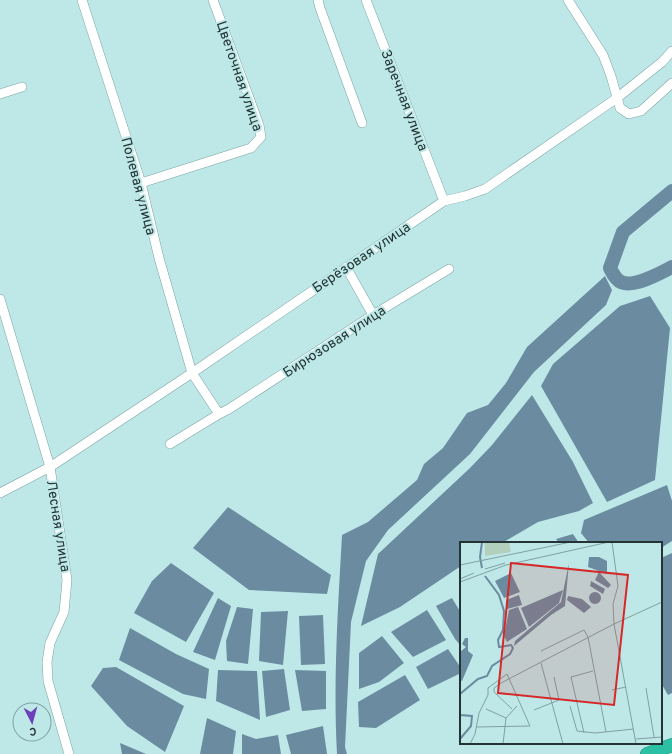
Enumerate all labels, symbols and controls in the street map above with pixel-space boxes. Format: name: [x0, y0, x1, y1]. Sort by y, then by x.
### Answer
street label: Цветочная улица: [212, 19, 265, 134]
street label: Заречная улица: [376, 47, 431, 154]
street label: Полевая улица: [116, 136, 159, 237]
street label: Берёзовая улица: [310, 219, 414, 297]
street label: Бирюзовая улица: [280, 303, 389, 382]
street label: Лесная улица: [42, 479, 73, 573]
inset map: [460, 542, 662, 744]
north arrow: [12, 702, 52, 742]
text: С: [29, 724, 37, 738]

